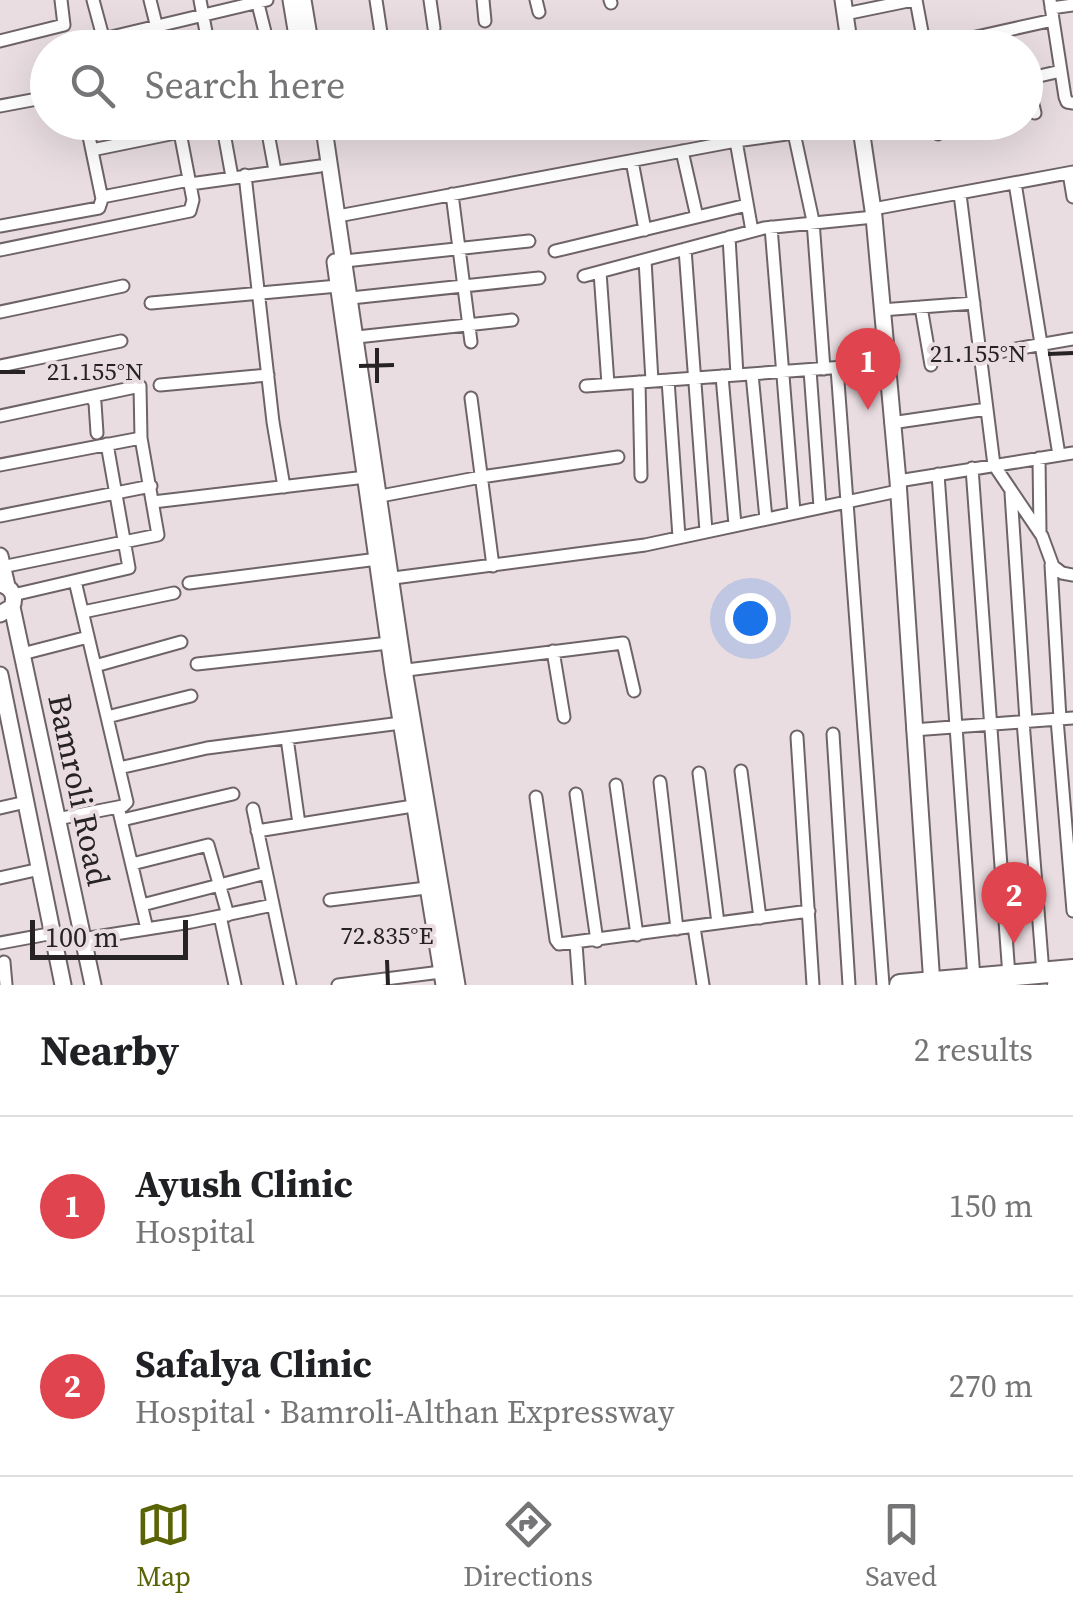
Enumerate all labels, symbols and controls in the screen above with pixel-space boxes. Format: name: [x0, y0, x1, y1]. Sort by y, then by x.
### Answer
search box: [30, 30, 1043, 140]
icon: search: [65, 58, 120, 113]
text: Search here: [145, 59, 345, 111]
pin: 1: [836, 328, 900, 410]
text: 21.155°N: [930, 336, 1026, 370]
text: 21.155°N: [47, 354, 143, 388]
your location: [725, 593, 776, 644]
street label: Bamroli Road: [37, 690, 121, 890]
pin: 2: [982, 862, 1046, 944]
scale bar: [30, 915, 188, 960]
text: 100 m: [45, 918, 119, 956]
text: 72.835°E: [340, 918, 434, 952]
text: Nearby: [40, 1021, 179, 1079]
text: 2 results: [914, 1028, 1033, 1072]
text: Ayush Clinic: [135, 1158, 353, 1210]
text: 1: [64, 1184, 81, 1228]
text: 150 m: [949, 1184, 1033, 1228]
text: Hospital: [135, 1210, 255, 1254]
text: Safalya Clinic: [135, 1338, 372, 1390]
text: 2: [64, 1364, 81, 1408]
text: 270 m: [949, 1364, 1033, 1408]
text: Hospital · Bamroli-Althan Expressway: [135, 1390, 674, 1434]
tab: Map: [136, 1497, 191, 1595]
tab: Directions: [463, 1497, 593, 1595]
tab: Saved: [865, 1497, 937, 1595]

